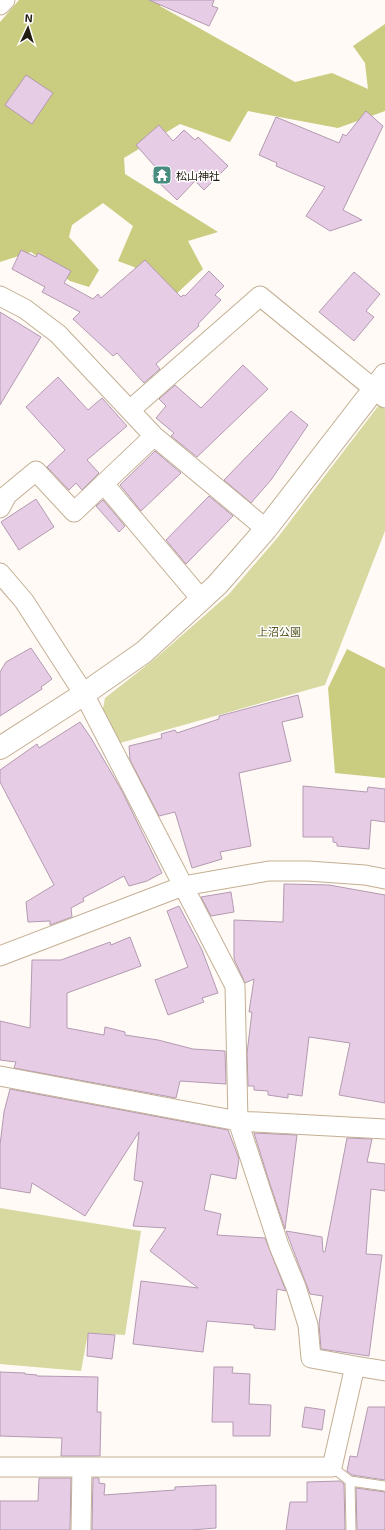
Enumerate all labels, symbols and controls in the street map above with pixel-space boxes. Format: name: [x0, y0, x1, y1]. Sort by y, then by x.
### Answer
north arrow: [8, 8, 48, 48]
text: N: [24, 11, 33, 24]
temple icon: 松山神社: [151, 164, 173, 186]
place label: 松山神社: [176, 169, 220, 182]
park label: 上沼公園: [257, 625, 301, 638]

